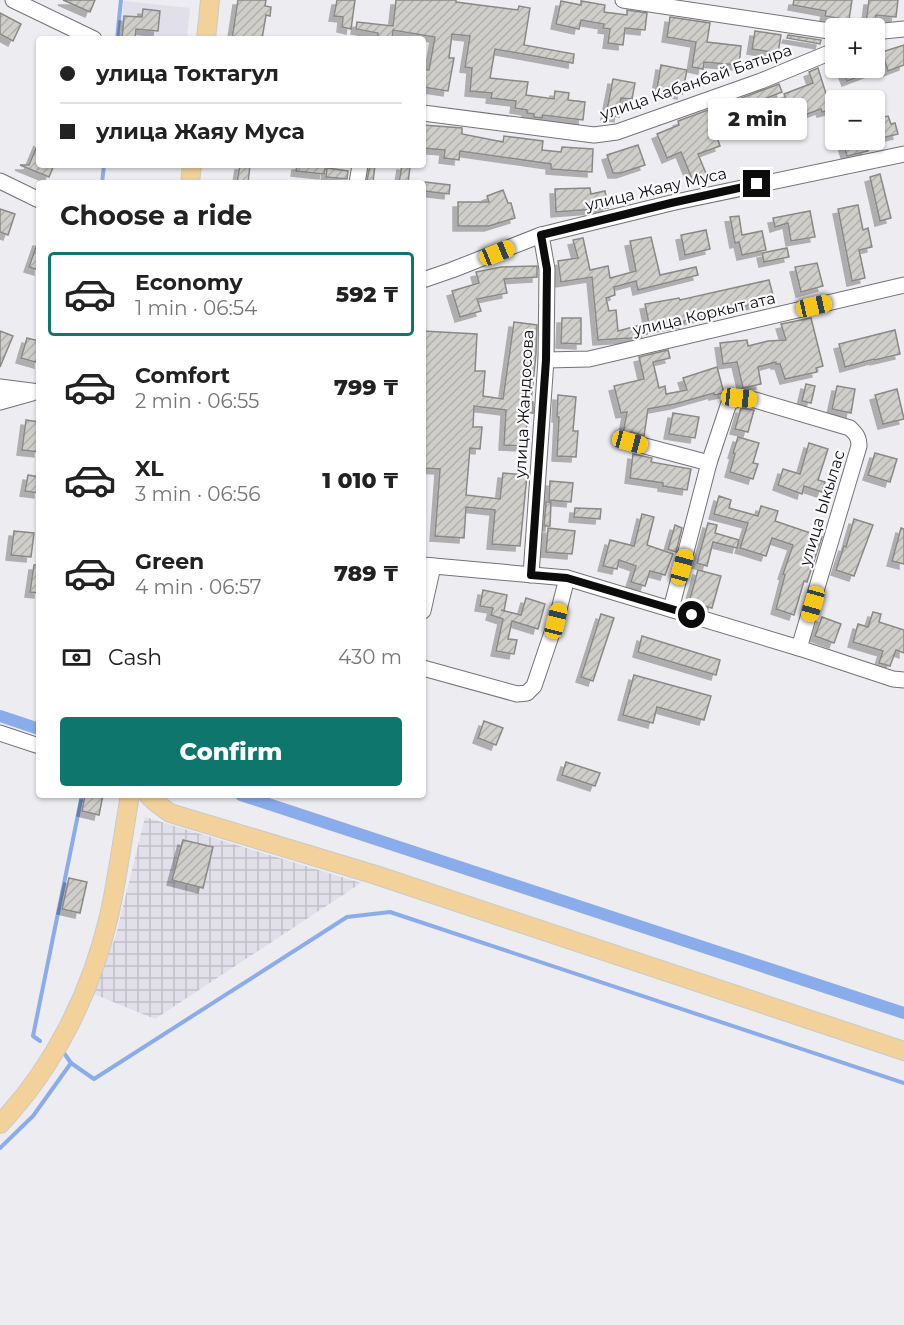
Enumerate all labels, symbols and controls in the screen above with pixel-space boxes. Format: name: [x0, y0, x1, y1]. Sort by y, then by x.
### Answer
map controls: [825, 18, 885, 150]
button: +: [825, 18, 885, 78]
street label: улица Кабанбай Батыра: [597, 40, 794, 124]
text: улица Токтагул: [96, 60, 279, 87]
button: −: [825, 90, 885, 150]
callout: 2 min: [708, 97, 807, 139]
text: 2 min: [728, 107, 787, 131]
text: улица Жаяу Муса: [96, 118, 305, 145]
street label: улица Жаяу Муса: [582, 163, 729, 215]
route end: [743, 170, 770, 197]
text: Choose a ride: [60, 199, 252, 232]
car: [477, 238, 517, 268]
icon: car: [63, 267, 117, 321]
text: Economy: [135, 269, 243, 296]
text: 592 ₸: [336, 281, 399, 308]
street label: улица Коркыт ата: [630, 288, 777, 340]
car: [794, 293, 834, 319]
text: 1 min · 06:54: [135, 296, 257, 320]
street label: улица Жандосова: [511, 329, 537, 480]
icon: car: [63, 360, 117, 414]
text: Comfort: [135, 362, 230, 389]
text: 799 ₸: [334, 374, 399, 401]
car: [720, 387, 758, 409]
text: 2 min · 06:55: [135, 389, 259, 413]
car: [610, 429, 650, 455]
street label: улица Ыкылас: [795, 448, 849, 569]
icon: car: [63, 453, 117, 507]
text: XL: [135, 455, 164, 482]
text: 1 010 ₸: [322, 467, 399, 494]
text: 3 min · 06:56: [135, 482, 260, 506]
icon: car: [63, 546, 117, 600]
car: [669, 547, 695, 587]
text: Green: [135, 548, 204, 575]
text: 789 ₸: [334, 560, 399, 587]
text: 4 min · 06:57: [135, 575, 262, 599]
car: [799, 584, 827, 624]
car: [543, 601, 569, 641]
route start: [678, 601, 705, 628]
icon: cash: [60, 641, 93, 674]
text: Cash: [108, 644, 162, 671]
text: 430 m: [338, 645, 402, 669]
button: Confirm: [60, 717, 402, 786]

